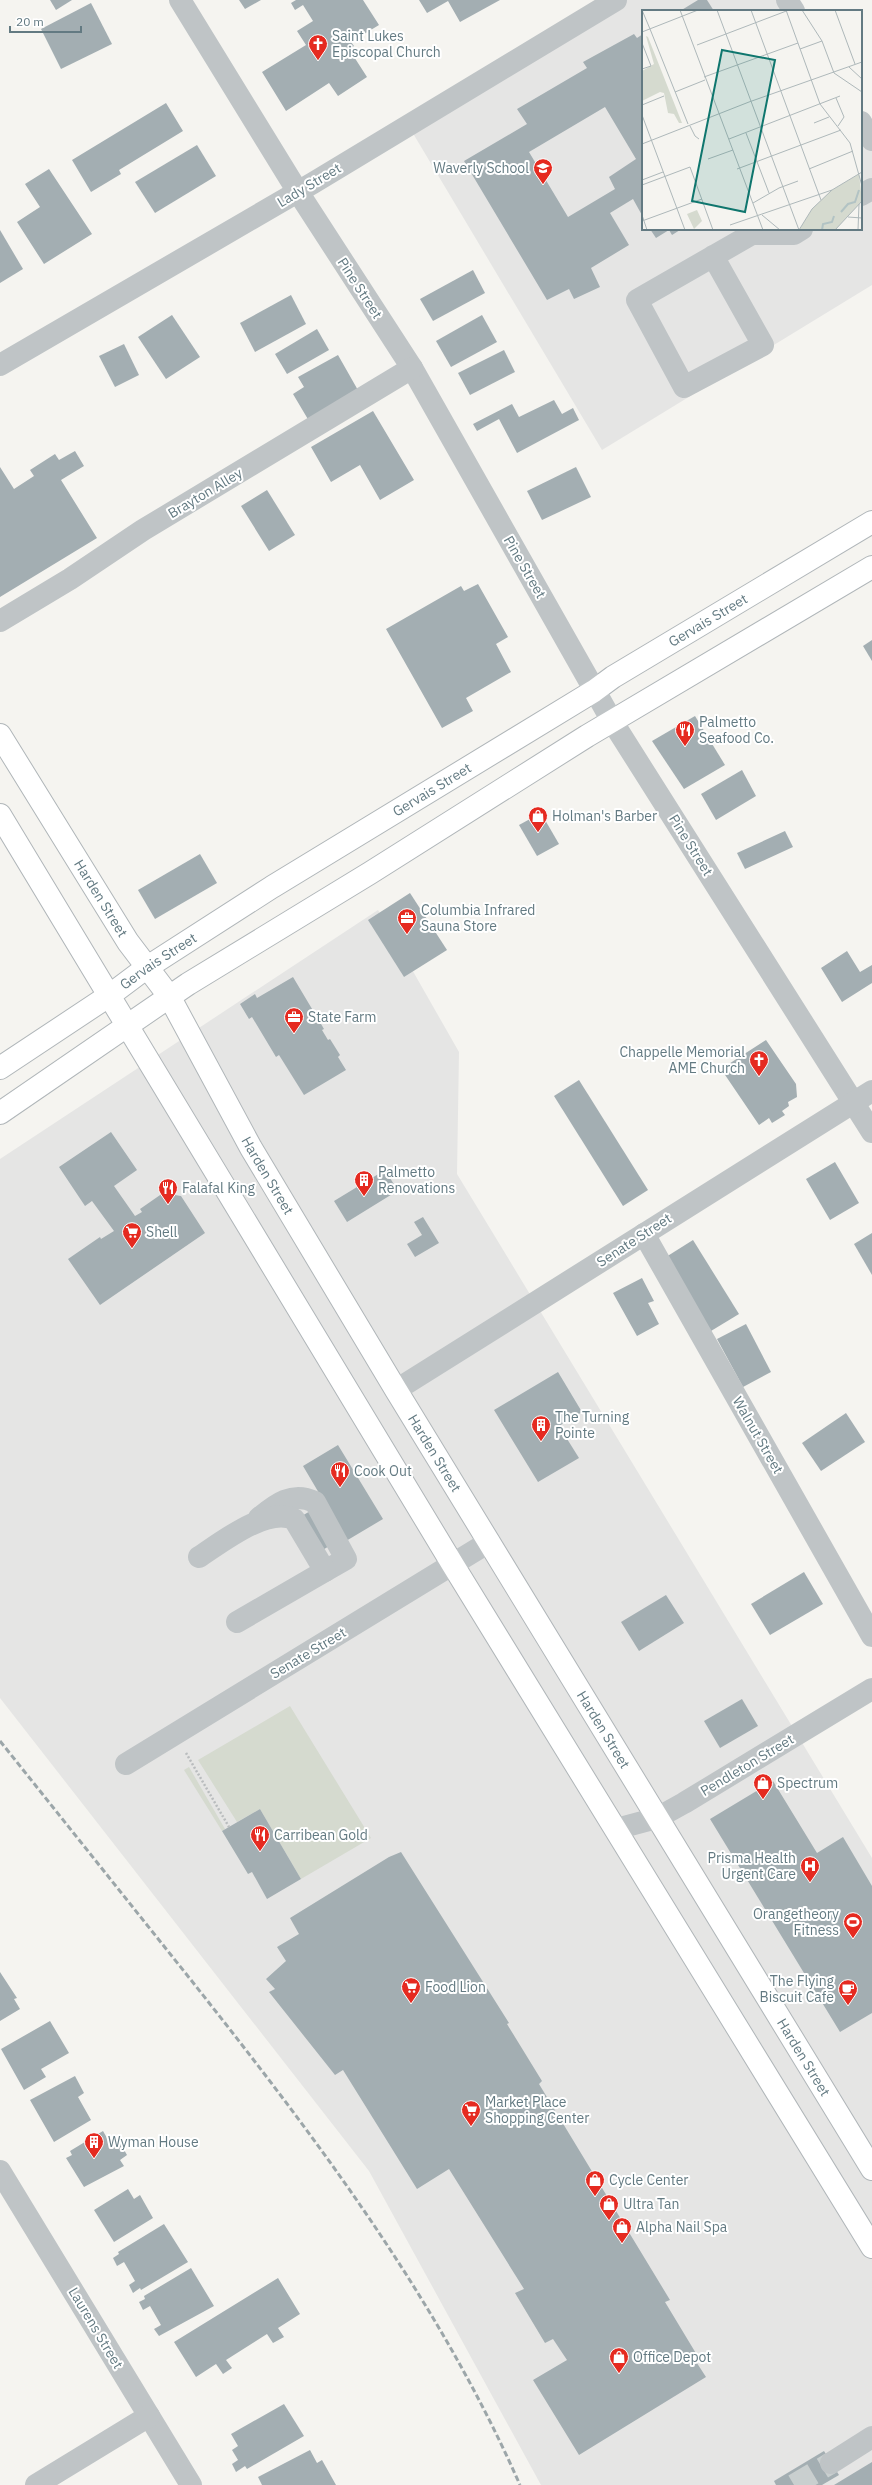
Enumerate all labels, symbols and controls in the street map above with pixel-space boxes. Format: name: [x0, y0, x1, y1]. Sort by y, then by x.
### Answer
scale bar: [10, 8, 81, 34]
inset map: [642, 10, 862, 230]
text: 20 m: [16, 14, 44, 29]
place label: Saint Lukes Episcopal Church: [332, 27, 441, 61]
church icon: Saint Lukes Episcopal Church: [307, 33, 329, 61]
school or university icon: Waverly School: [532, 157, 554, 185]
street label: Lady Street: [274, 159, 344, 211]
place label: Waverly School: [433, 159, 529, 177]
street label: Pine Street: [334, 254, 386, 322]
street label: Brayton Alley: [164, 464, 246, 522]
street label: Pine Street: [500, 532, 550, 602]
street label: Gervais Street: [665, 590, 751, 651]
place label: Palmetto Seafood Co.: [699, 713, 774, 747]
restaurant icon: Palmetto Seafood Co.: [674, 719, 696, 747]
street label: Gervais Street: [389, 759, 475, 821]
shop icon: Holman's Barber: [527, 805, 549, 833]
place label: Holman's Barber: [552, 807, 657, 825]
street label: Pine Street: [665, 811, 717, 879]
street label: Harden Street: [70, 856, 132, 941]
place label: Columbia Infrared Sauna Store: [421, 901, 535, 935]
office icon: Columbia Infrared Sauna Store: [396, 907, 418, 935]
street label: Gervais Street: [116, 929, 200, 994]
office icon: State Farm: [283, 1006, 305, 1034]
place label: State Farm: [308, 1008, 376, 1026]
place label: Chappelle Memorial AME Church: [619, 1043, 745, 1077]
church icon: Chappelle Memorial AME Church: [748, 1049, 770, 1077]
street label: Harden Street: [237, 1133, 298, 1218]
place label: Palmetto Renovations: [378, 1163, 456, 1197]
building icon: Palmetto Renovations: [353, 1169, 375, 1197]
restaurant icon: Falafal King: [157, 1177, 179, 1205]
place label: Falafal King: [182, 1179, 255, 1197]
street label: Senate Street: [593, 1209, 675, 1271]
supermarket icon: Shell: [121, 1221, 143, 1249]
place label: Shell: [146, 1223, 178, 1241]
street label: Walnut Street: [729, 1393, 787, 1477]
place label: The Turning Pointe: [555, 1408, 630, 1442]
street label: Harden Street: [404, 1411, 465, 1495]
building icon: The Turning Pointe: [530, 1414, 552, 1442]
restaurant icon: Cook Out: [329, 1460, 351, 1488]
place label: Cook Out: [354, 1462, 412, 1480]
street label: Senate Street: [267, 1623, 349, 1683]
street label: Harden Street: [573, 1687, 634, 1772]
street label: Pendleton Street: [697, 1730, 797, 1800]
shop icon: Spectrum: [752, 1772, 774, 1800]
place label: Spectrum: [777, 1774, 838, 1792]
restaurant icon: Carribean Gold: [249, 1824, 271, 1852]
place label: Carribean Gold: [274, 1826, 368, 1844]
place label: Prisma Health Urgent Care: [708, 1849, 796, 1883]
hospital icon: Prisma Health Urgent Care: [799, 1855, 821, 1883]
place label: Orangetheory Fitness: [753, 1905, 839, 1939]
sports icon: Orangetheory Fitness: [842, 1911, 864, 1939]
place label: The Flying Biscuit Cafe: [759, 1972, 835, 2006]
supermarket icon: Food Lion: [400, 1976, 422, 2004]
place label: Food Lion: [425, 1978, 486, 1996]
cafe icon: The Flying Biscuit Cafe: [837, 1978, 859, 2006]
street label: Harden Street: [773, 2015, 834, 2100]
place label: Market Place Shopping Center: [485, 2093, 589, 2127]
supermarket icon: Market Place Shopping Center: [460, 2099, 482, 2127]
building icon: Wyman House: [83, 2131, 105, 2159]
place label: Wyman House: [108, 2133, 199, 2151]
shop icon: Cycle Center: [584, 2169, 606, 2197]
place label: Cycle Center: [609, 2171, 688, 2189]
shop icon: Ultra Tan: [598, 2193, 620, 2221]
place label: Ultra Tan: [623, 2195, 679, 2213]
shop icon: Alpha Nail Spa: [611, 2216, 633, 2244]
place label: Alpha Nail Spa: [636, 2218, 728, 2236]
street label: Laurens Street: [65, 2284, 127, 2372]
shop icon: Office Depot: [608, 2346, 630, 2374]
place label: Office Depot: [633, 2348, 711, 2366]

